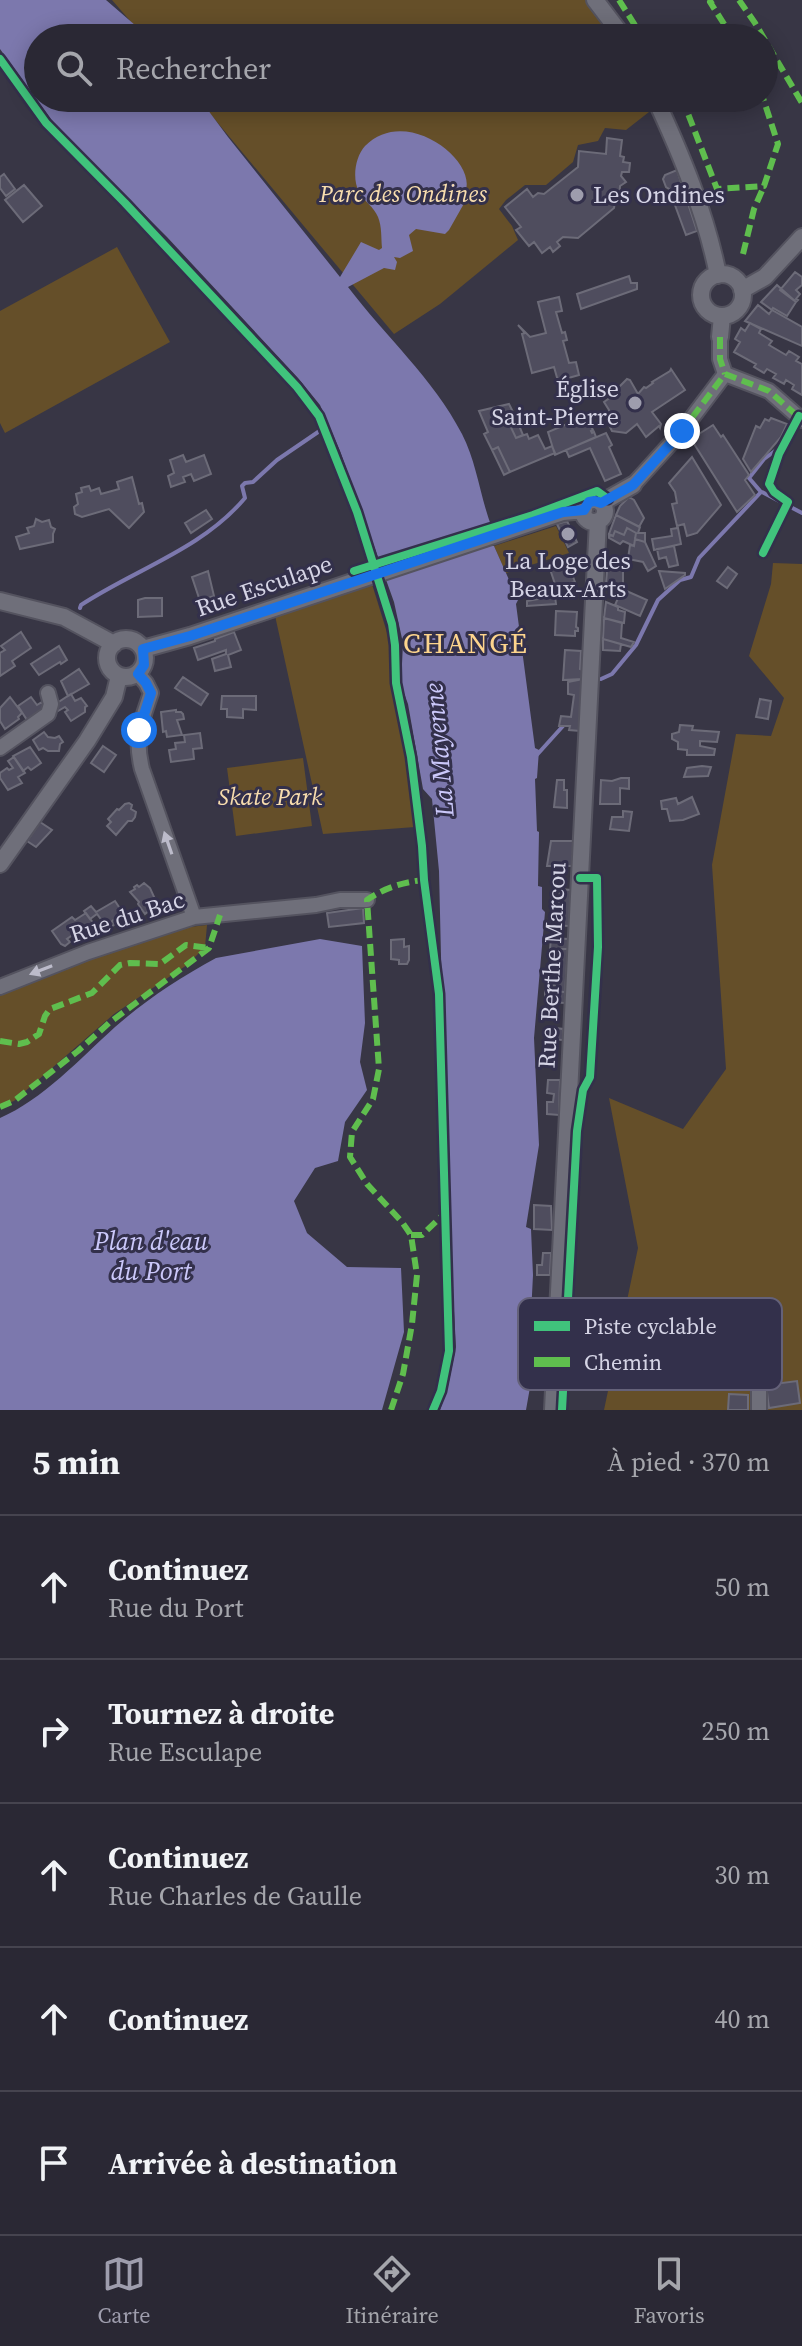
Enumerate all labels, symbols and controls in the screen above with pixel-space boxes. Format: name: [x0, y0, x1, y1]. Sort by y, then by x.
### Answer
search box: [24, 24, 778, 112]
icon: search: [52, 46, 96, 90]
text: Rechercher: [116, 48, 271, 89]
park label: Parc des Ondines: [318, 177, 487, 210]
place label: Les Ondines: [593, 178, 725, 211]
marker: Les Ondines: [568, 186, 586, 204]
place label: Église Saint-Pierre: [492, 372, 619, 433]
marker: Église Saint-Pierre: [626, 394, 644, 412]
route end: [664, 413, 700, 449]
marker: La Loge des Beaux-Arts: [559, 525, 577, 543]
place label: La Loge des Beaux-Arts: [505, 544, 631, 605]
street label: Rue Esculape: [191, 547, 337, 624]
district label: CHANGÉ: [403, 624, 529, 662]
water label: La Mayenne: [415, 681, 463, 819]
route start: [121, 712, 157, 748]
park label: Skate Park: [218, 780, 323, 813]
one-way arrow: [161, 831, 173, 855]
street label: Rue Berthe Marcou: [530, 861, 573, 1069]
street label: Rue du Bac: [65, 882, 188, 951]
one-way arrow: [29, 964, 53, 977]
water label: Plan d'eau du Port: [93, 1223, 208, 1289]
legend: [518, 1298, 782, 1390]
text: Piste cyclable: [584, 1311, 717, 1341]
text: Chemin: [584, 1347, 662, 1377]
text: 5 min: [32, 1439, 120, 1485]
text: À pied · 370 m: [607, 1444, 770, 1480]
text: Continuez: [108, 1549, 248, 1590]
icon: ahead: [32, 1565, 76, 1609]
text: 50 m: [715, 1569, 770, 1605]
text: Rue du Port: [108, 1590, 244, 1626]
text: Tournez à droite: [108, 1693, 334, 1734]
icon: right: [32, 1709, 76, 1753]
text: 250 m: [702, 1713, 770, 1749]
text: Rue Esculape: [108, 1734, 262, 1770]
text: Continuez: [108, 1837, 248, 1878]
icon: ahead: [32, 1853, 76, 1897]
text: 30 m: [715, 1857, 770, 1893]
text: Rue Charles de Gaulle: [108, 1878, 362, 1914]
icon: ahead: [32, 1997, 76, 2041]
text: Continuez: [108, 1999, 248, 2040]
text: 40 m: [715, 2001, 770, 2037]
icon: arrive: [32, 2141, 76, 2185]
text: Arrivée à destination: [108, 2143, 398, 2184]
tab: Carte: [97, 2252, 151, 2330]
tab: Itinéraire: [345, 2252, 439, 2330]
tab: Favoris: [634, 2252, 705, 2330]

